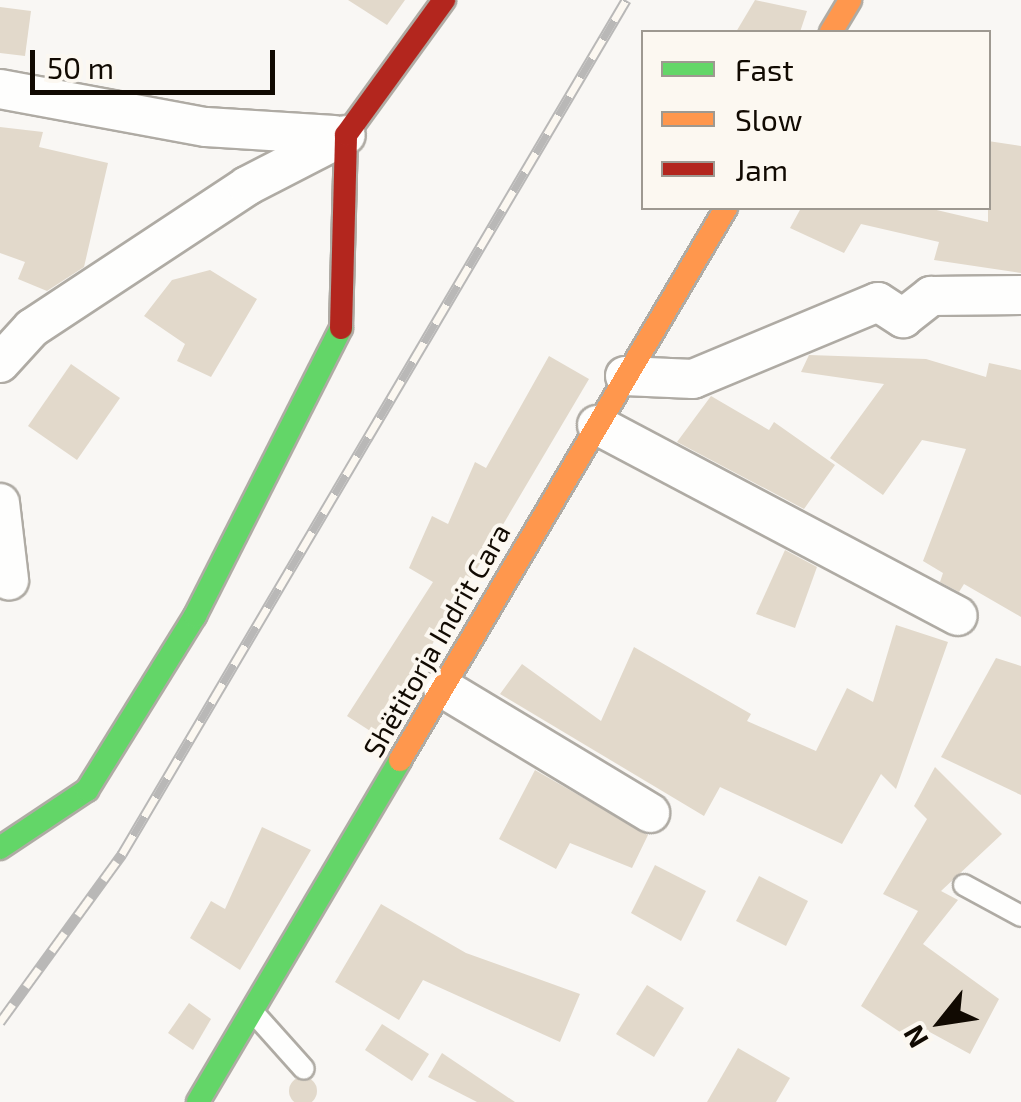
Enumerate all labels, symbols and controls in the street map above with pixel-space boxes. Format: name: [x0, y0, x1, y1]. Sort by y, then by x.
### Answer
scale bar: [35, 30, 280, 92]
legend: [641, 30, 991, 210]
text: 50 m: [47, 49, 114, 85]
text: Fast: [735, 51, 794, 87]
text: Slow: [735, 101, 802, 137]
text: Jam: [735, 151, 788, 187]
street label: Shëtitorja Indrit Cara: [356, 517, 516, 763]
north arrow: [891, 972, 991, 1072]
text: N: [895, 1020, 935, 1054]

